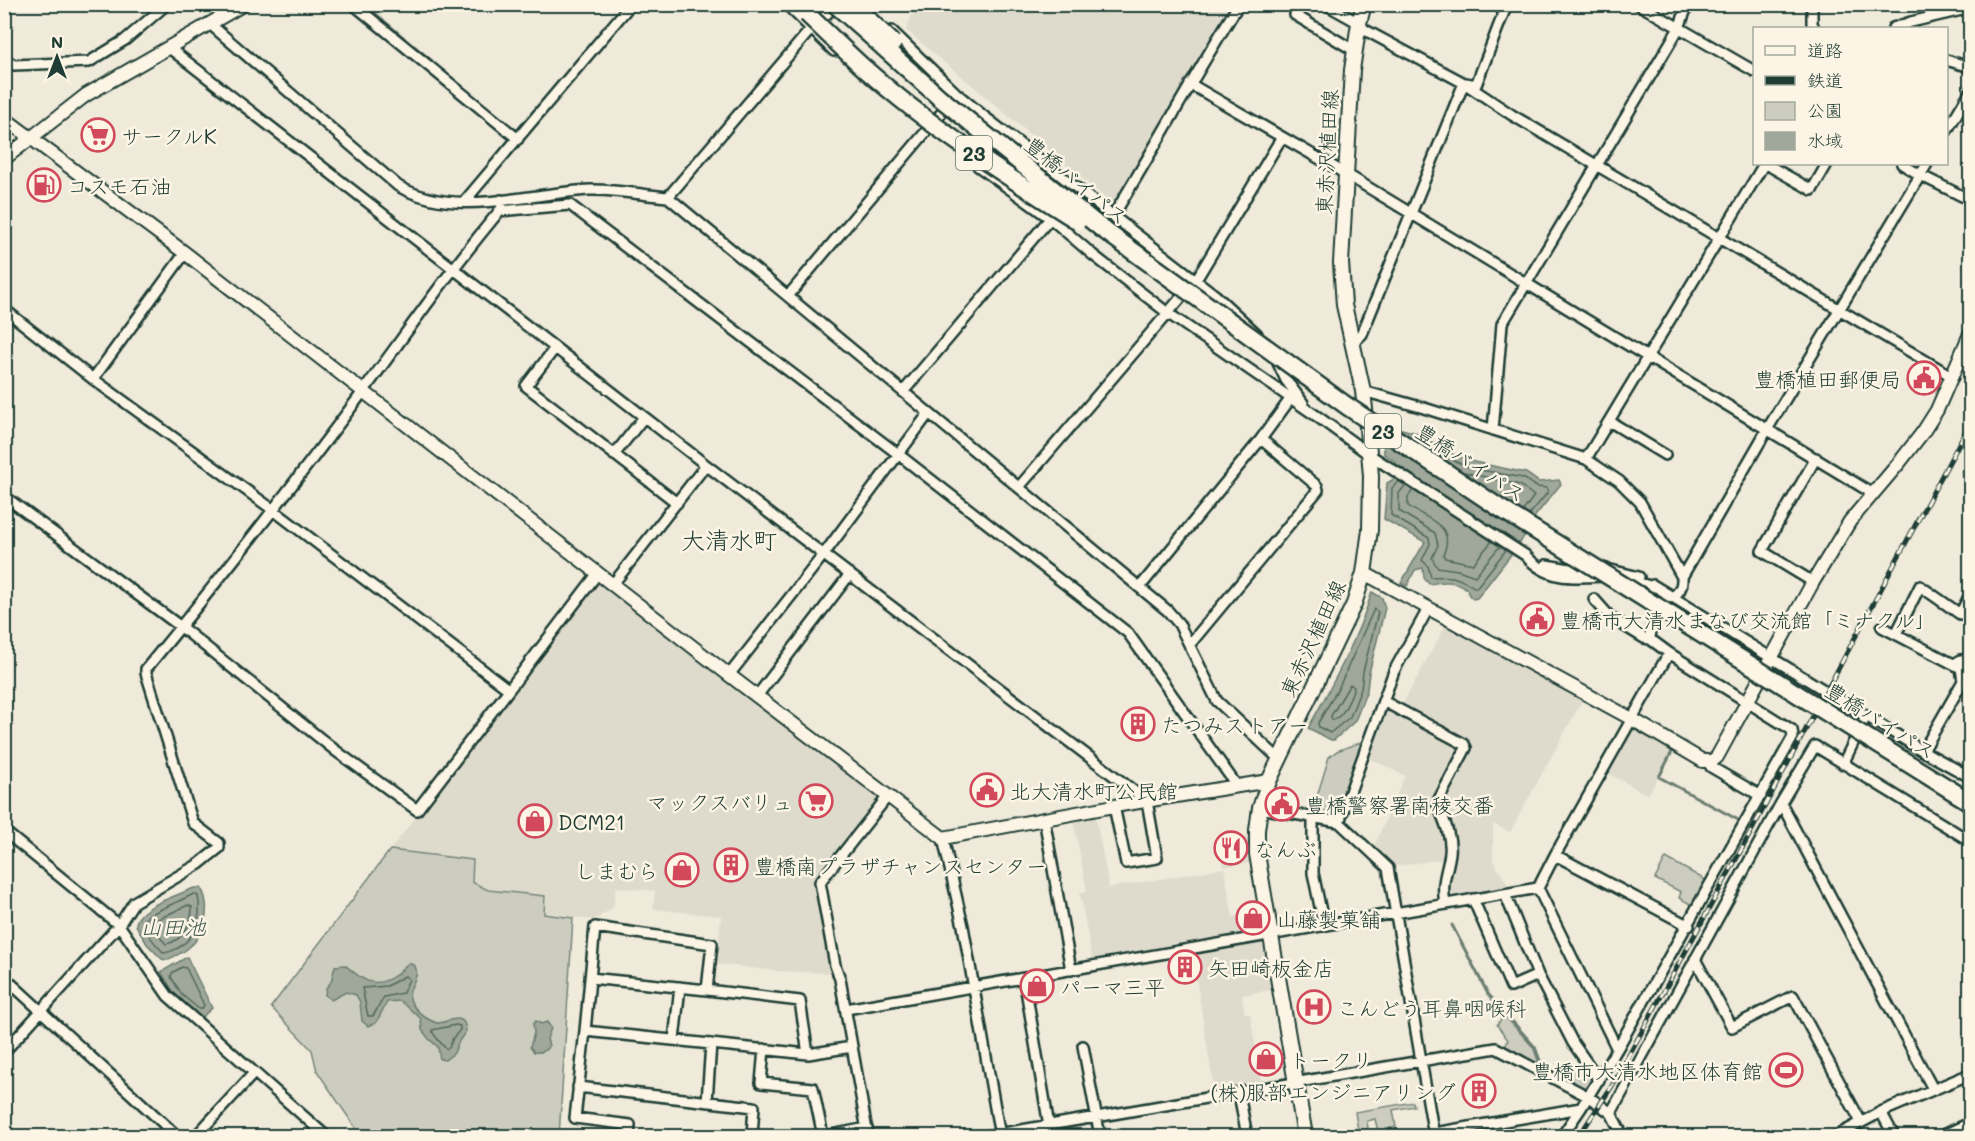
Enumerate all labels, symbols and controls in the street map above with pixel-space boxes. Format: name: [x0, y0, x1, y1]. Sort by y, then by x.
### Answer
north arrow: [27, 27, 87, 87]
legend: [1753, 27, 1948, 165]
text: N: [51, 31, 63, 52]
text: 道路: [1807, 38, 1843, 62]
text: 鉄道: [1807, 68, 1843, 92]
street label: 東赤沢植田線: [1309, 88, 1343, 216]
text: 公園: [1807, 98, 1843, 122]
supermarket icon: サークルK: [80, 117, 116, 153]
place label: サークルK: [121, 122, 217, 149]
text: 水域: [1807, 128, 1843, 152]
street label: 豊橋バイパス: [1020, 130, 1134, 230]
road number: 23: [956, 136, 992, 170]
fuel station icon: コスモ石油: [26, 167, 62, 203]
place label: コスモ石油: [67, 172, 171, 199]
public building icon: 豊橋植田郵便局: [1906, 360, 1942, 396]
place label: 豊橋植田郵便局: [1754, 365, 1901, 392]
road number: 23: [1365, 414, 1401, 448]
street label: 豊橋バイパス: [1411, 416, 1531, 508]
district label: 大清水町: [681, 524, 777, 555]
street label: 東赤沢植田線: [1273, 575, 1351, 701]
public building icon: 豊橋市大清水まなび交流館「ミナクル」: [1519, 601, 1555, 637]
place label: 豊橋市大清水まなび交流館「ミナクル」: [1560, 606, 1936, 633]
street label: 豊橋バイパス: [1821, 675, 1941, 765]
building icon: たつみストアー: [1120, 706, 1156, 742]
place label: たつみストアー: [1161, 711, 1309, 738]
public building icon: 北大清水町公民館: [969, 772, 1005, 808]
place label: 北大清水町公民館: [1010, 777, 1178, 804]
supermarket icon: マックスバリュ: [798, 783, 834, 819]
public building icon: 豊橋警察署南稜交番: [1264, 786, 1300, 822]
place label: マックスバリュ: [646, 788, 793, 815]
place label: 豊橋警察署南稜交番: [1305, 791, 1494, 818]
shop icon: DCM21: [517, 803, 553, 839]
place label: DCM21: [558, 808, 625, 835]
restaurant icon: なんぶ: [1213, 830, 1249, 866]
place label: なんぶ: [1254, 835, 1317, 862]
building icon: 豊橋南プラザチャンスセンター: [713, 847, 749, 883]
shop icon: しまむら: [664, 852, 700, 888]
place label: 豊橋南プラザチャンスセンター: [754, 852, 1047, 879]
place label: しまむら: [575, 857, 659, 884]
shop icon: 山藤製菓舗: [1235, 900, 1271, 936]
place label: 山藤製菓舗: [1276, 905, 1381, 932]
water label: 山田池: [140, 912, 207, 941]
building icon: 矢田崎板金店: [1167, 949, 1203, 985]
place label: 矢田崎板金店: [1208, 954, 1334, 981]
shop icon: パーマ三平: [1019, 968, 1055, 1004]
place label: パーマ三平: [1060, 973, 1165, 1000]
hospital icon: こんどう耳鼻咽喉科: [1296, 989, 1332, 1025]
place label: こんどう耳鼻咽喉科: [1337, 994, 1526, 1021]
shop icon: トークリ: [1248, 1041, 1284, 1077]
place label: トークリ: [1289, 1046, 1373, 1073]
sports icon: 豊橋市大清水地区体育館: [1768, 1052, 1804, 1088]
place label: 豊橋市大清水地区体育館: [1532, 1057, 1763, 1084]
building icon: (株)服部エンジニアリング: [1461, 1073, 1497, 1109]
place label: (株)服部エンジニアリング: [1211, 1078, 1456, 1105]

